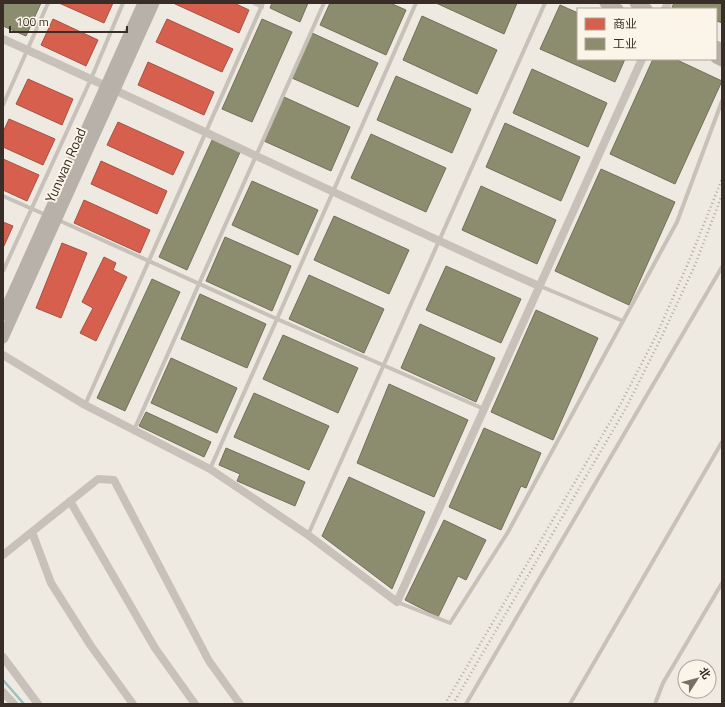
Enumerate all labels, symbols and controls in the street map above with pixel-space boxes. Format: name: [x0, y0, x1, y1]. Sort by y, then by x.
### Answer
scale bar: [10, 8, 127, 34]
legend: [577, 8, 717, 60]
text: 100 m: [16, 12, 49, 31]
text: 商业: [613, 14, 637, 33]
text: 工业: [613, 34, 637, 53]
street label: Yunwan Road: [39, 124, 91, 206]
north arrow: [677, 659, 717, 699]
text: 北: [695, 664, 715, 682]

